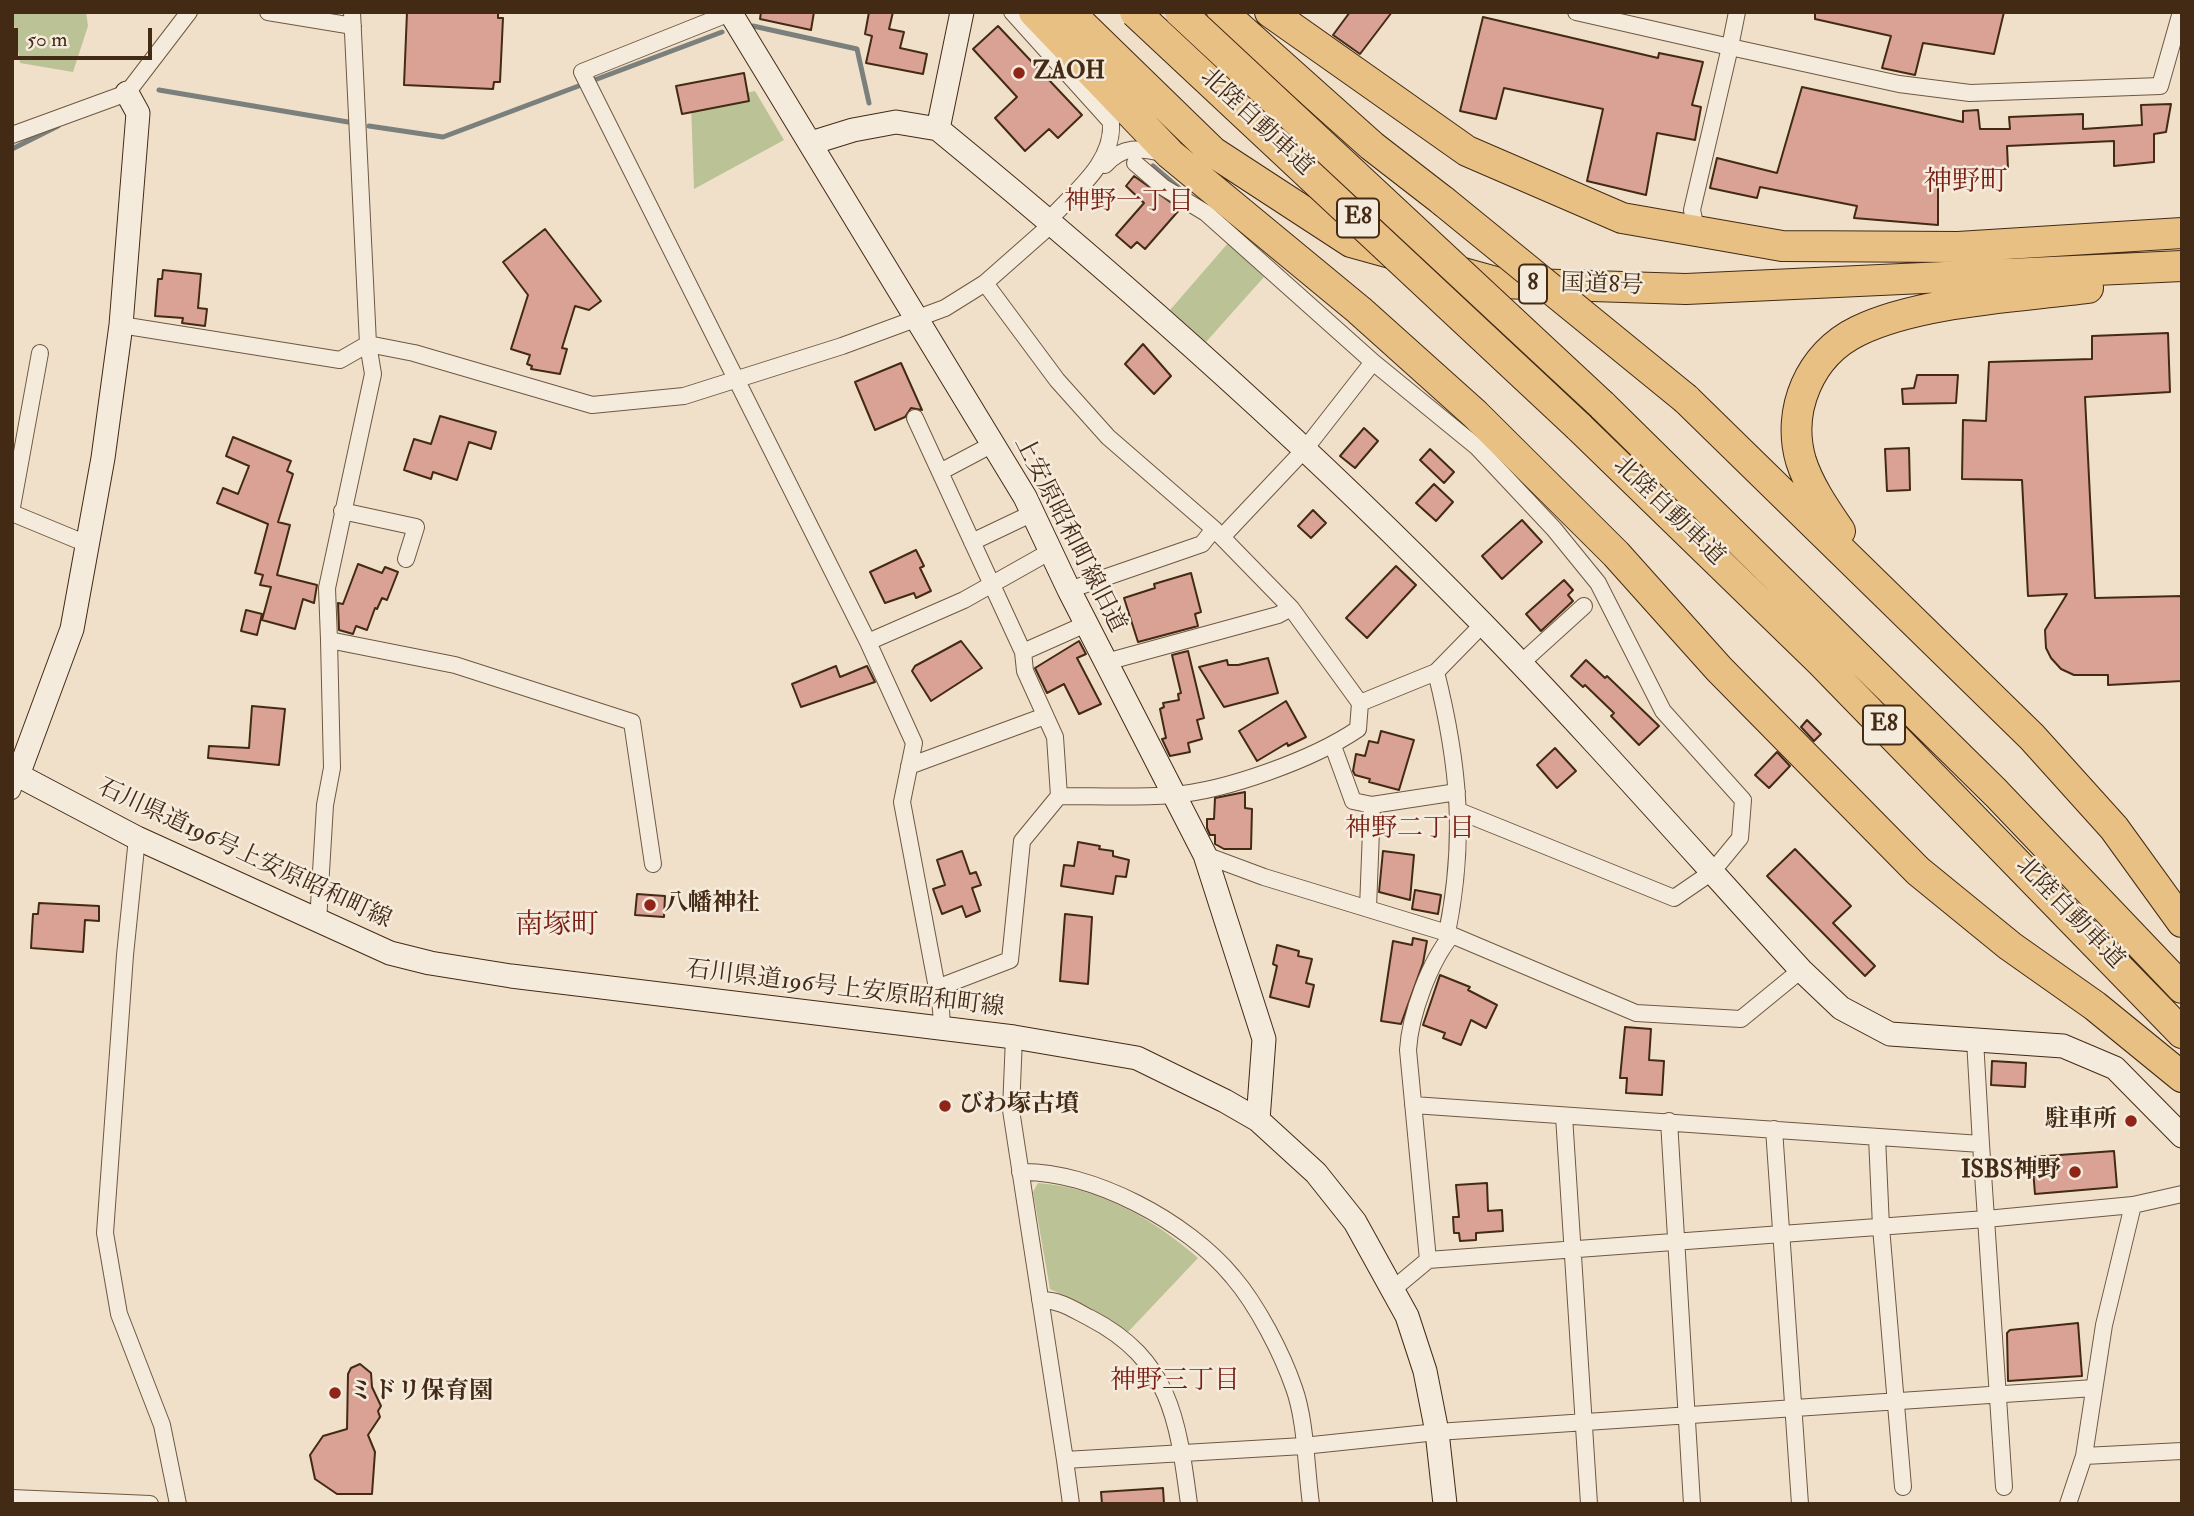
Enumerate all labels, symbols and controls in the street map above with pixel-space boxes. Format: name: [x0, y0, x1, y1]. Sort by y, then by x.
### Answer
scale bar: [18, 14, 156, 58]
text: 50 m: [27, 26, 68, 53]
place label: ZAOH: [1033, 59, 1105, 87]
street label: 北陸自動車道: [1194, 63, 1318, 183]
marker: ZAOH: [1011, 65, 1027, 81]
district label: 神野町: [1924, 167, 2008, 201]
district label: 神野一丁目: [1064, 187, 1194, 219]
road number: E8: [1337, 198, 1379, 238]
road number: 8: [1519, 264, 1547, 304]
street label: 国道8号: [1560, 270, 1644, 302]
street label: 上安原昭和町線旧道: [1007, 432, 1131, 638]
street label: 北陸自動車道: [1606, 452, 1730, 572]
road number: E8: [1863, 706, 1905, 744]
street label: 石川県道196号上安原昭和町線: [93, 774, 395, 936]
district label: 神野二丁目: [1345, 814, 1475, 846]
street label: 北陸自動車道: [2009, 852, 2129, 976]
place label: 八幡神社: [664, 891, 760, 919]
marker: 八幡神社: [642, 897, 658, 913]
district label: 南塚町: [515, 910, 599, 944]
street label: 石川県道196号上安原昭和町線: [684, 956, 1006, 1024]
place label: びわ塚古墳: [959, 1092, 1079, 1120]
marker: びわ塚古墳: [937, 1098, 953, 1114]
place label: 駐車所: [2045, 1107, 2117, 1135]
marker: 駐車所: [2123, 1113, 2139, 1129]
place label: ISBS神野: [1961, 1158, 2061, 1186]
marker: ISBS神野: [2067, 1164, 2083, 1180]
district label: 神野三丁目: [1110, 1366, 1240, 1398]
place label: ミドリ保育園: [349, 1379, 493, 1407]
marker: ミドリ保育園: [327, 1385, 343, 1401]

